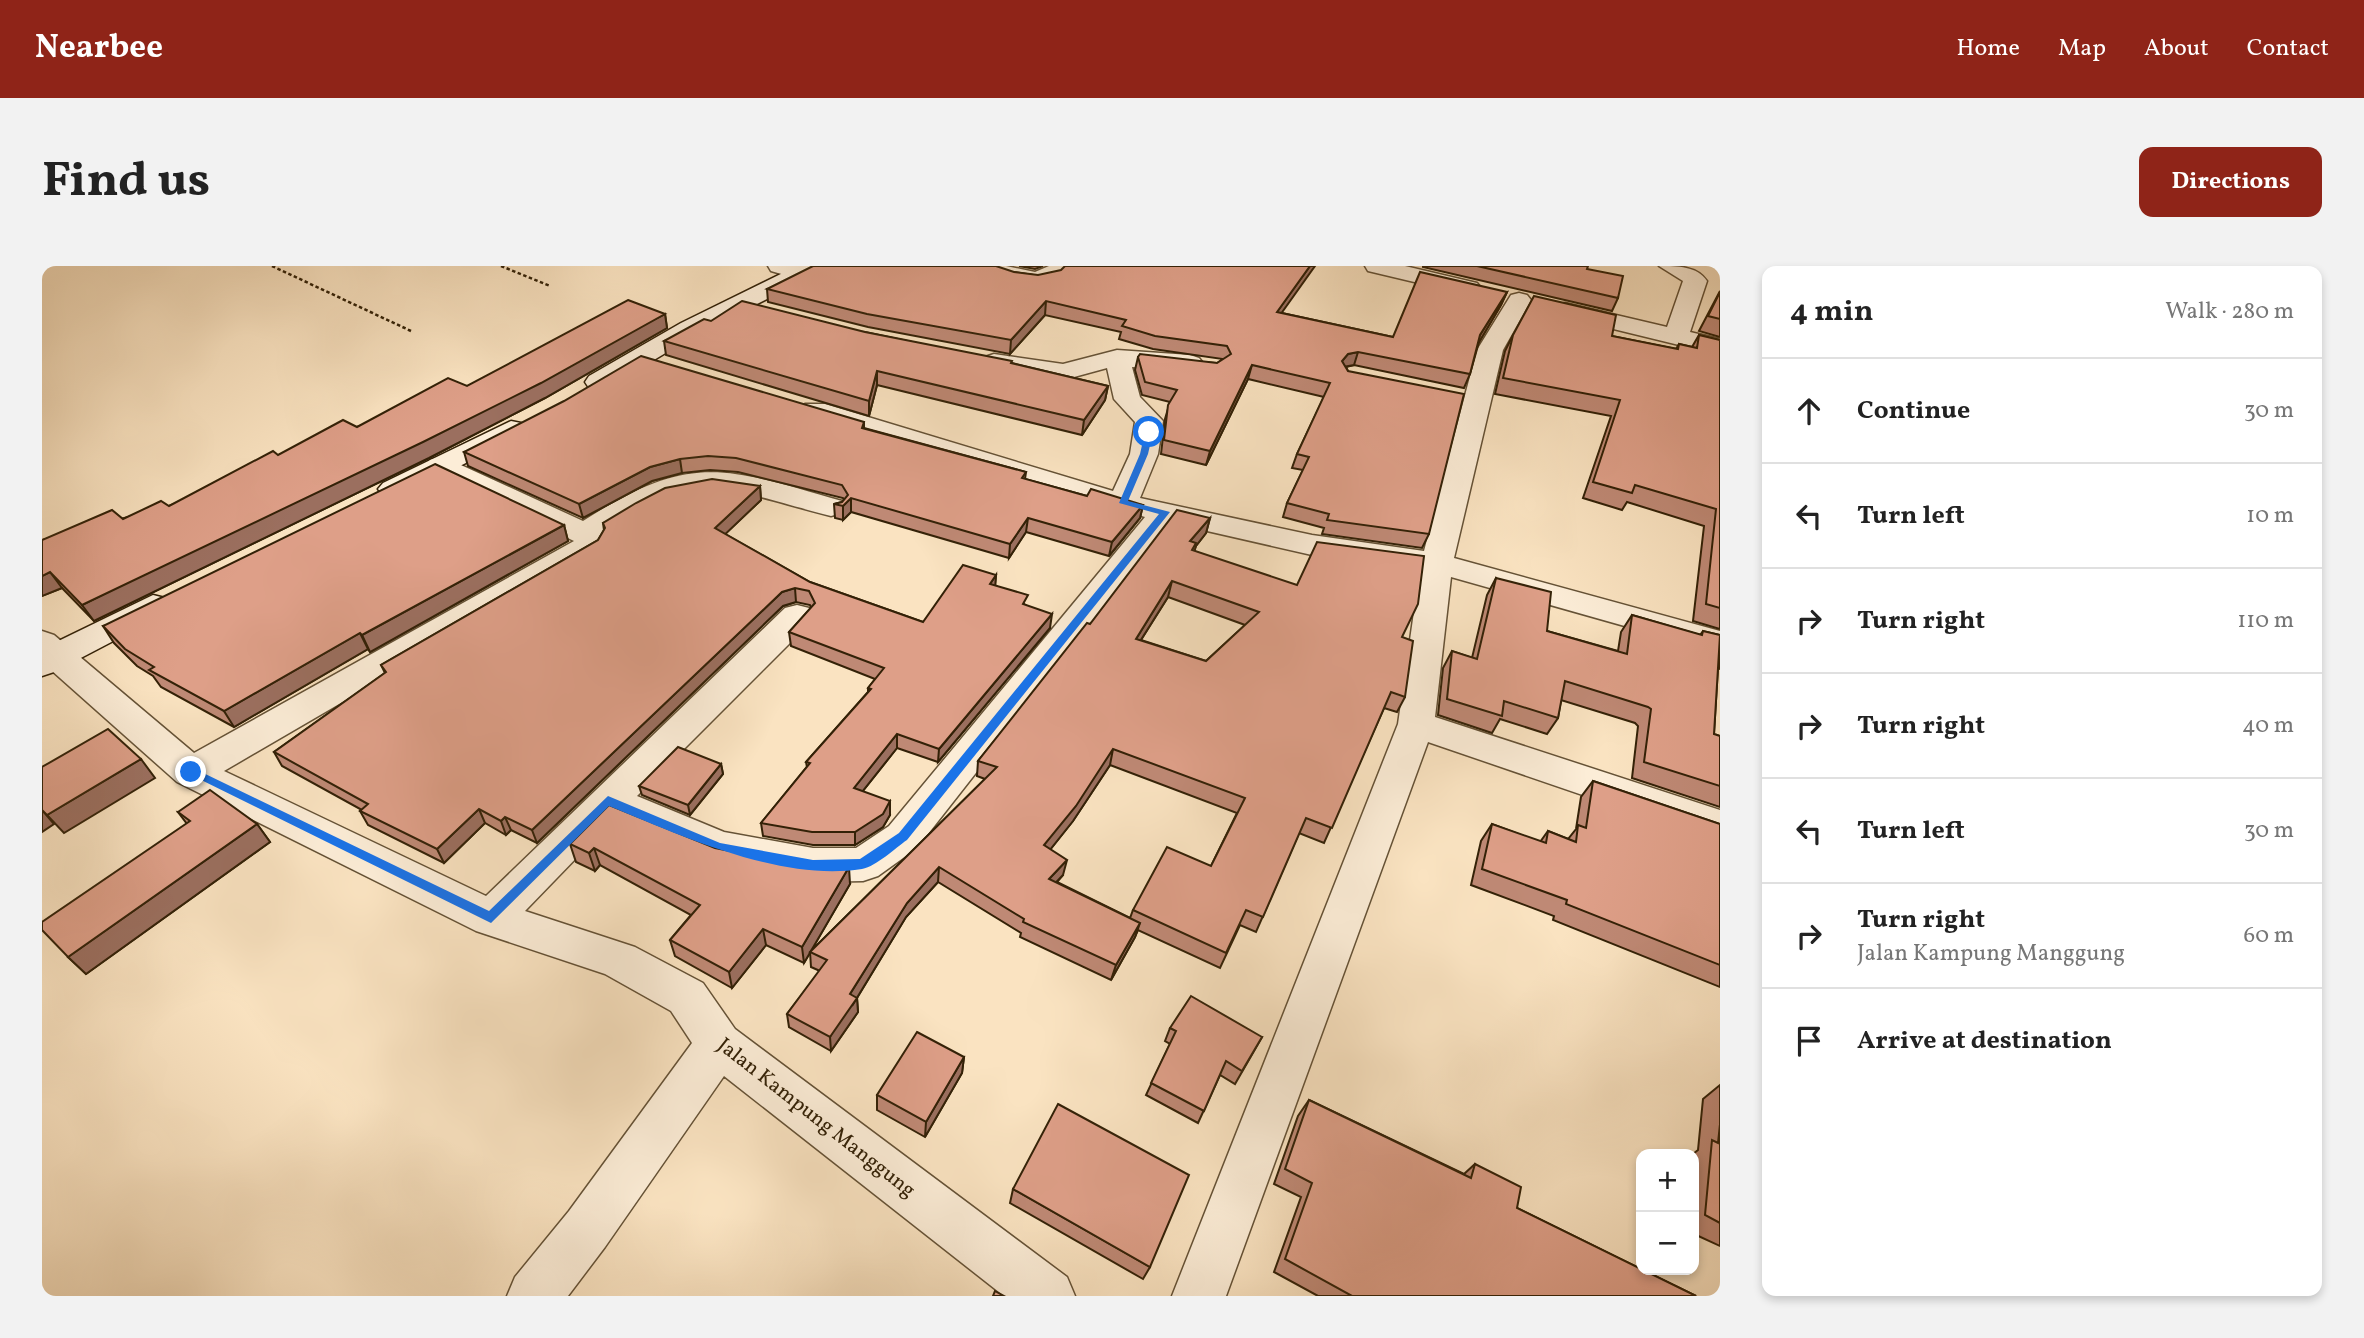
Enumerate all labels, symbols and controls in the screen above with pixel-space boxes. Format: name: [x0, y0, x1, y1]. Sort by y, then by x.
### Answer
text: Nearbee: [35, 26, 163, 72]
text: Home: [1956, 32, 2020, 66]
text: Map: [2058, 32, 2106, 66]
text: About: [2144, 32, 2209, 66]
text: Contact: [2247, 32, 2329, 66]
button: Directions: [2139, 147, 2322, 217]
text: Find us: [42, 148, 210, 217]
text: 4 min: [1790, 291, 1874, 333]
text: Walk · 280 m: [2165, 296, 2294, 328]
icon: ahead: [1790, 392, 1828, 430]
text: Continue: [1857, 393, 1970, 429]
text: 30 m: [2244, 395, 2294, 427]
route start: [1133, 416, 1164, 447]
icon: left: [1790, 497, 1828, 535]
text: Turn left: [1857, 498, 1965, 534]
text: 10 m: [2246, 500, 2294, 532]
icon: right: [1790, 602, 1828, 640]
text: Turn right: [1857, 603, 1985, 639]
text: 110 m: [2237, 605, 2294, 637]
icon: right: [1790, 707, 1828, 745]
text: Turn right: [1857, 708, 1985, 744]
text: 40 m: [2242, 710, 2294, 742]
route end: [175, 756, 206, 787]
icon: left: [1790, 812, 1828, 850]
text: Turn left: [1857, 813, 1965, 849]
text: 30 m: [2244, 815, 2294, 847]
text: Turn right: [1857, 902, 1985, 938]
icon: right: [1790, 917, 1828, 955]
text: 60 m: [2244, 920, 2294, 952]
text: Jalan Kampung Manggung: [1857, 938, 2125, 970]
icon: arrive: [1790, 1022, 1828, 1060]
text: Arrive at destination: [1857, 1023, 2112, 1059]
street label: Jalan Kampung Manggung: [711, 1031, 921, 1205]
map controls: [1636, 1149, 1699, 1275]
button: +: [1636, 1149, 1699, 1212]
button: −: [1636, 1212, 1699, 1275]

